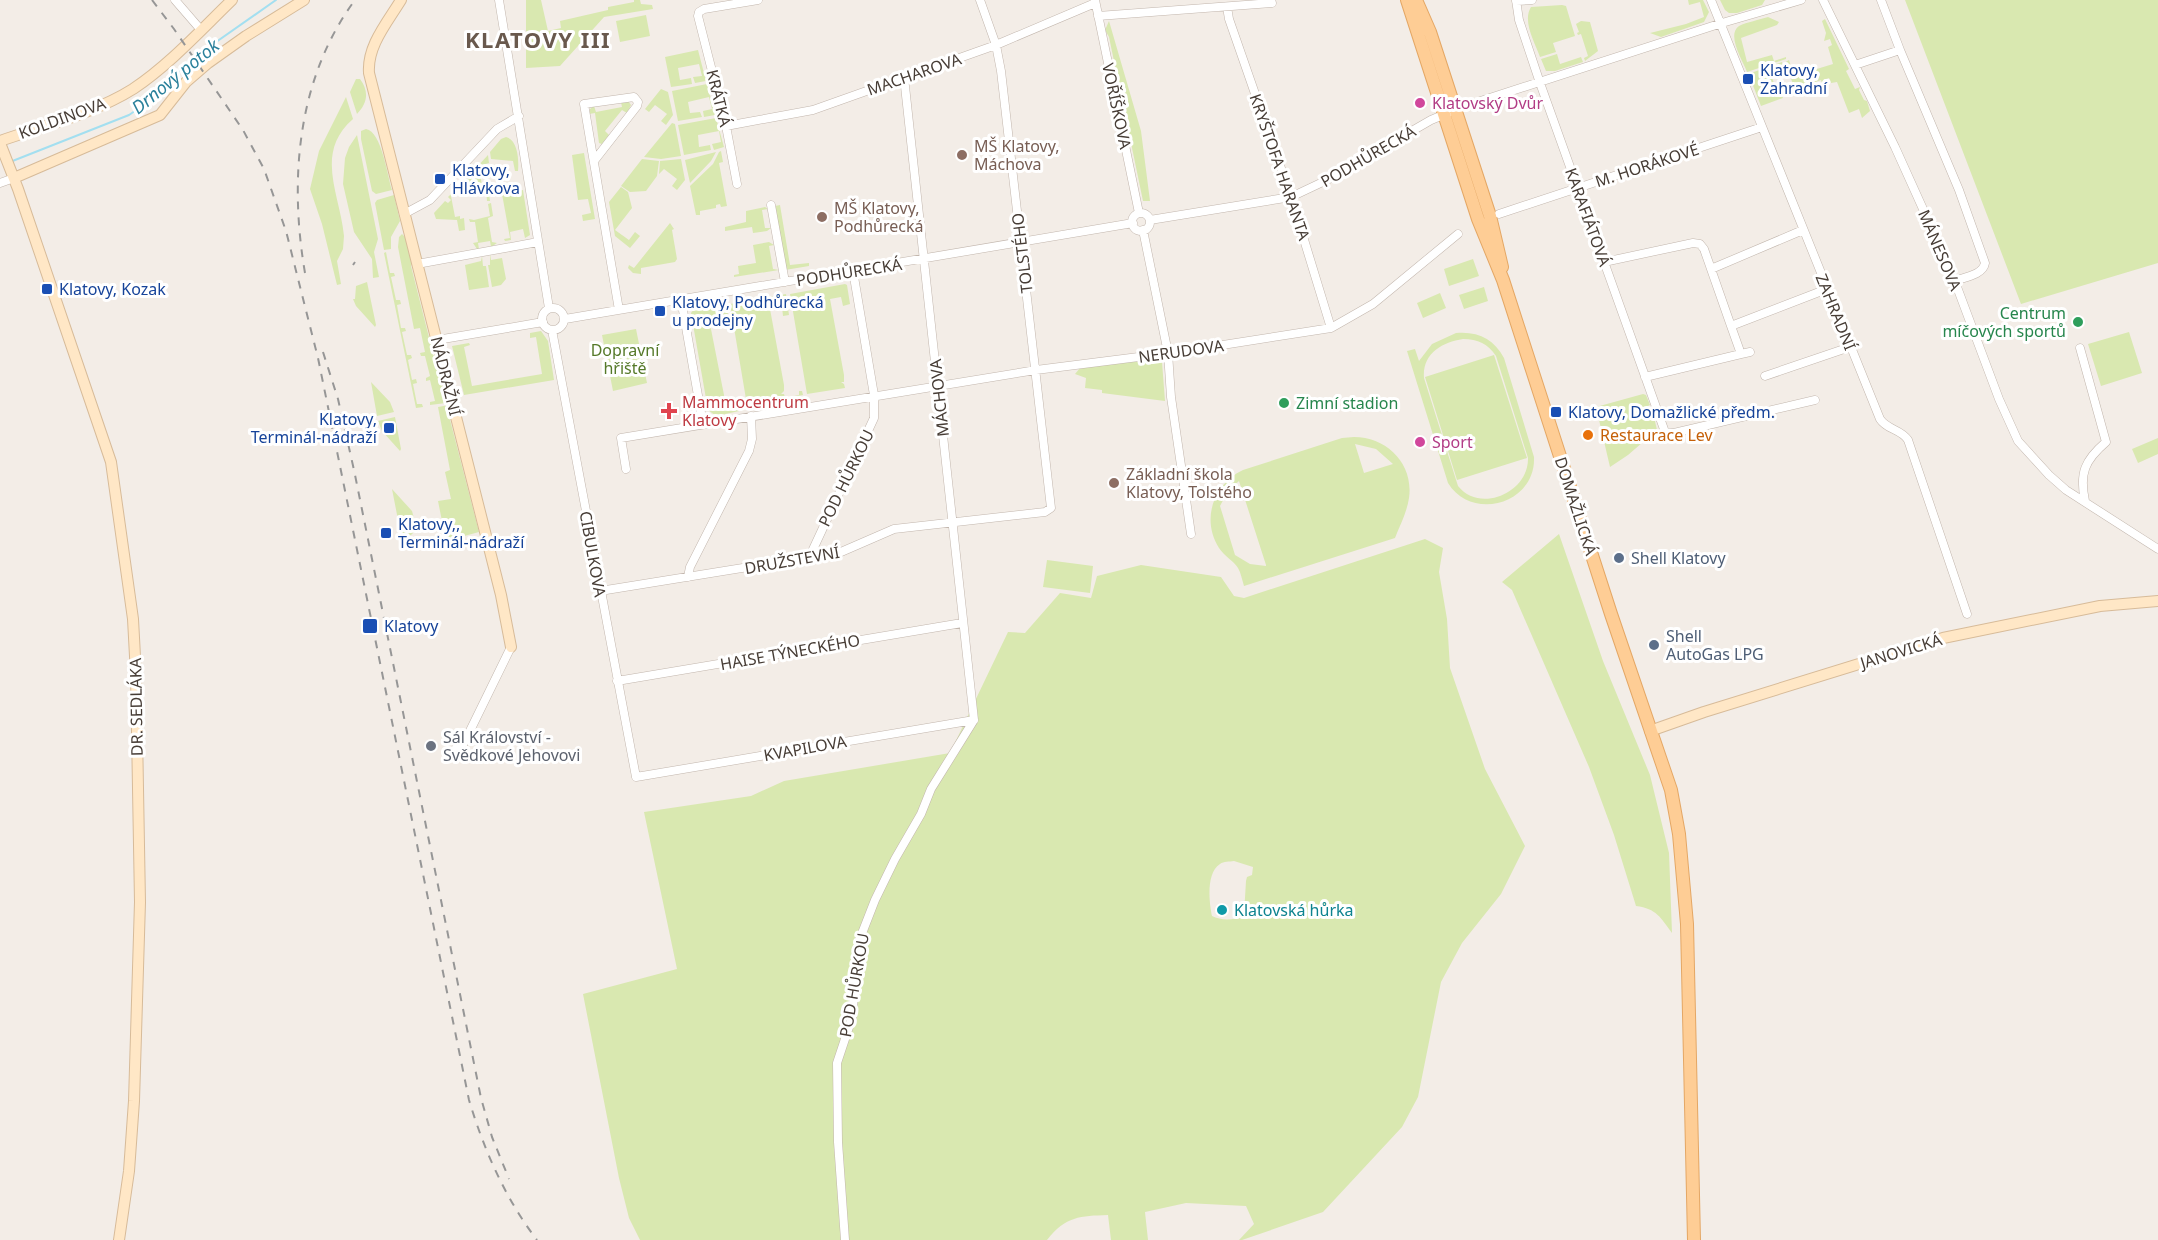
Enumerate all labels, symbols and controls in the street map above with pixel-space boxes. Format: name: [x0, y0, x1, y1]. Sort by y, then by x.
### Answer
district label: KLATOVY III: [465, 24, 611, 54]
water label: Drnový potok: [126, 32, 225, 119]
street label: MACHAROVA: [864, 47, 965, 100]
place label: Klatovy, Zahradní: [1760, 59, 1828, 99]
street label: VOŘÍŠKOVA: [1097, 61, 1137, 152]
street label: KRÁTKÁ: [701, 67, 737, 130]
marker: Klatovy, Zahradní: [1741, 72, 1755, 86]
street label: KRYŠTOFA HARANTA: [1245, 91, 1316, 244]
street label: KOLDINOVA: [15, 92, 109, 144]
place label: Klatovský Dvůr: [1432, 92, 1543, 114]
marker: Klatovský Dvůr: [1413, 96, 1427, 110]
street label: PODHŮRECKÁ: [1316, 119, 1420, 192]
place label: MŠ Klatovy, Máchova: [974, 135, 1060, 175]
street label: M. HORÁKOVÉ: [1592, 138, 1702, 192]
marker: MŠ Klatovy, Máchova: [955, 148, 969, 162]
place label: Klatovy, Hlávkova: [452, 159, 520, 199]
street label: KARAFIÁTOVÁ: [1560, 165, 1616, 270]
marker: Klatovy, Hlávkova: [433, 172, 447, 186]
place label: MŠ Klatovy, Podhůrecká: [834, 197, 924, 237]
street label: MÁNESOVA: [1913, 206, 1967, 295]
marker: MŠ Klatovy, Podhůrecká: [815, 210, 829, 224]
street label: TOLSTÉHO: [1006, 212, 1038, 294]
street label: PODHŮRECKÁ: [795, 253, 904, 291]
street label: ZAHRADNÍ: [1811, 270, 1862, 354]
place label: Klatovy, Kozak: [59, 278, 166, 300]
marker: Klatovy, Kozak: [40, 282, 54, 296]
place label: Klatovy, Podhůrecká u prodejny: [672, 291, 824, 331]
place label: Centrum míčových sportů: [1942, 302, 2066, 342]
marker: Klatovy, Podhůrecká u prodejny: [653, 304, 667, 318]
marker: Centrum míčových sportů: [2071, 315, 2085, 329]
street label: NÁDRAŽNÍ: [426, 334, 467, 419]
street label: NERUDOVA: [1137, 334, 1226, 368]
park label: Dopravní hřiště: [591, 339, 660, 379]
street label: MÁCHOVA: [924, 357, 954, 438]
place label: Mammocentrum Klatovy: [682, 391, 809, 431]
place label: Zimní stadion: [1296, 392, 1398, 414]
marker: Zimní stadion: [1277, 396, 1291, 410]
place label: Klatovy, Domažlické předm.: [1568, 401, 1775, 423]
marker: Mammocentrum Klatovy: [660, 402, 678, 420]
marker: Klatovy, Domažlické předm.: [1549, 405, 1563, 419]
place label: Klatovy, Terminál-nádraží: [251, 408, 378, 448]
marker: Klatovy, Terminál-nádraží: [382, 421, 396, 435]
place label: Restaurace Lev: [1600, 424, 1713, 446]
street label: POD HŮRKOU: [813, 426, 879, 530]
marker: Restaurace Lev: [1581, 428, 1595, 442]
place label: Sport: [1432, 431, 1473, 453]
marker: Sport: [1413, 435, 1427, 449]
street label: DOMAŽLICKÁ: [1550, 454, 1602, 559]
place label: Základní škola Klatovy, Tolstého: [1126, 463, 1252, 503]
marker: Základní škola Klatovy, Tolstého: [1107, 476, 1121, 490]
street label: CIBULKOVA: [575, 509, 612, 600]
place label: Klatovy,, Terminál-nádraží: [398, 513, 525, 553]
marker: Klatovy,, Terminál-nádraží: [379, 526, 393, 540]
street label: DRUŽSTEVNÍ: [743, 541, 842, 579]
place label: Shell Klatovy: [1631, 547, 1726, 569]
marker: Shell Klatovy: [1612, 551, 1626, 565]
place label: Klatovy: [384, 615, 439, 637]
marker: Klatovy: [361, 617, 379, 635]
place label: Shell AutoGas LPG: [1666, 625, 1764, 665]
street label: JANOVICKÁ: [1856, 628, 1945, 674]
street label: HAISE TÝNECKÉHO: [718, 629, 862, 675]
marker: Shell AutoGas LPG: [1647, 638, 1661, 652]
street label: DR. SEDLÁKA: [124, 657, 148, 756]
place label: Sál Království - Svědkové Jehovovi: [443, 726, 580, 766]
street label: KVAPILOVA: [762, 730, 849, 766]
marker: Sál Království - Svědkové Jehovovi: [424, 739, 438, 753]
place label: Klatovská hůrka: [1234, 899, 1354, 921]
marker: Klatovská hůrka: [1215, 903, 1229, 917]
street label: POD HŮRKOU: [834, 931, 874, 1039]

